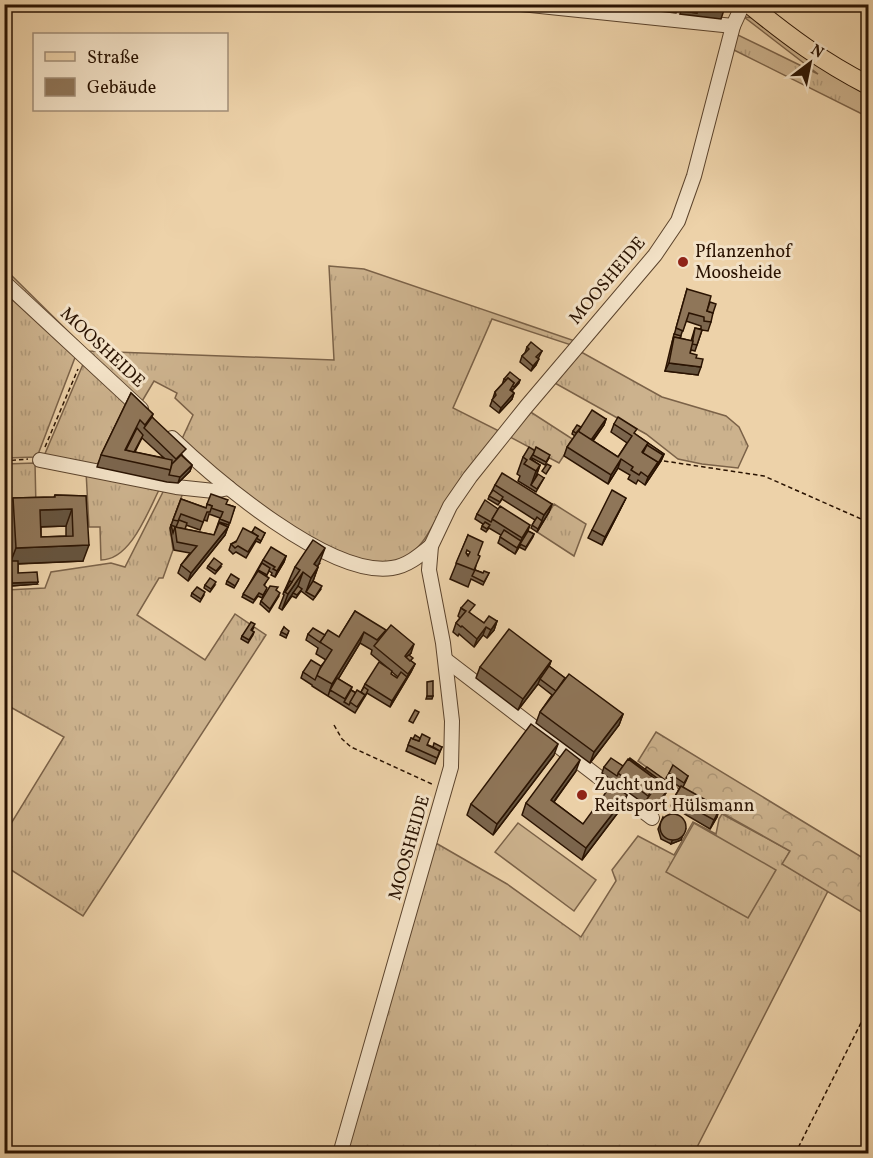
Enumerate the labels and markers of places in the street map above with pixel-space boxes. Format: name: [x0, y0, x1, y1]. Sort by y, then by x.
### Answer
place label: Pflanzenhof Moosheide: [695, 240, 793, 286]
marker: Pflanzenhof Moosheide: [676, 255, 690, 269]
place label: Zucht und Reitsport Hülsmann: [594, 773, 755, 819]
marker: Zucht und Reitsport Hülsmann: [575, 788, 589, 802]

